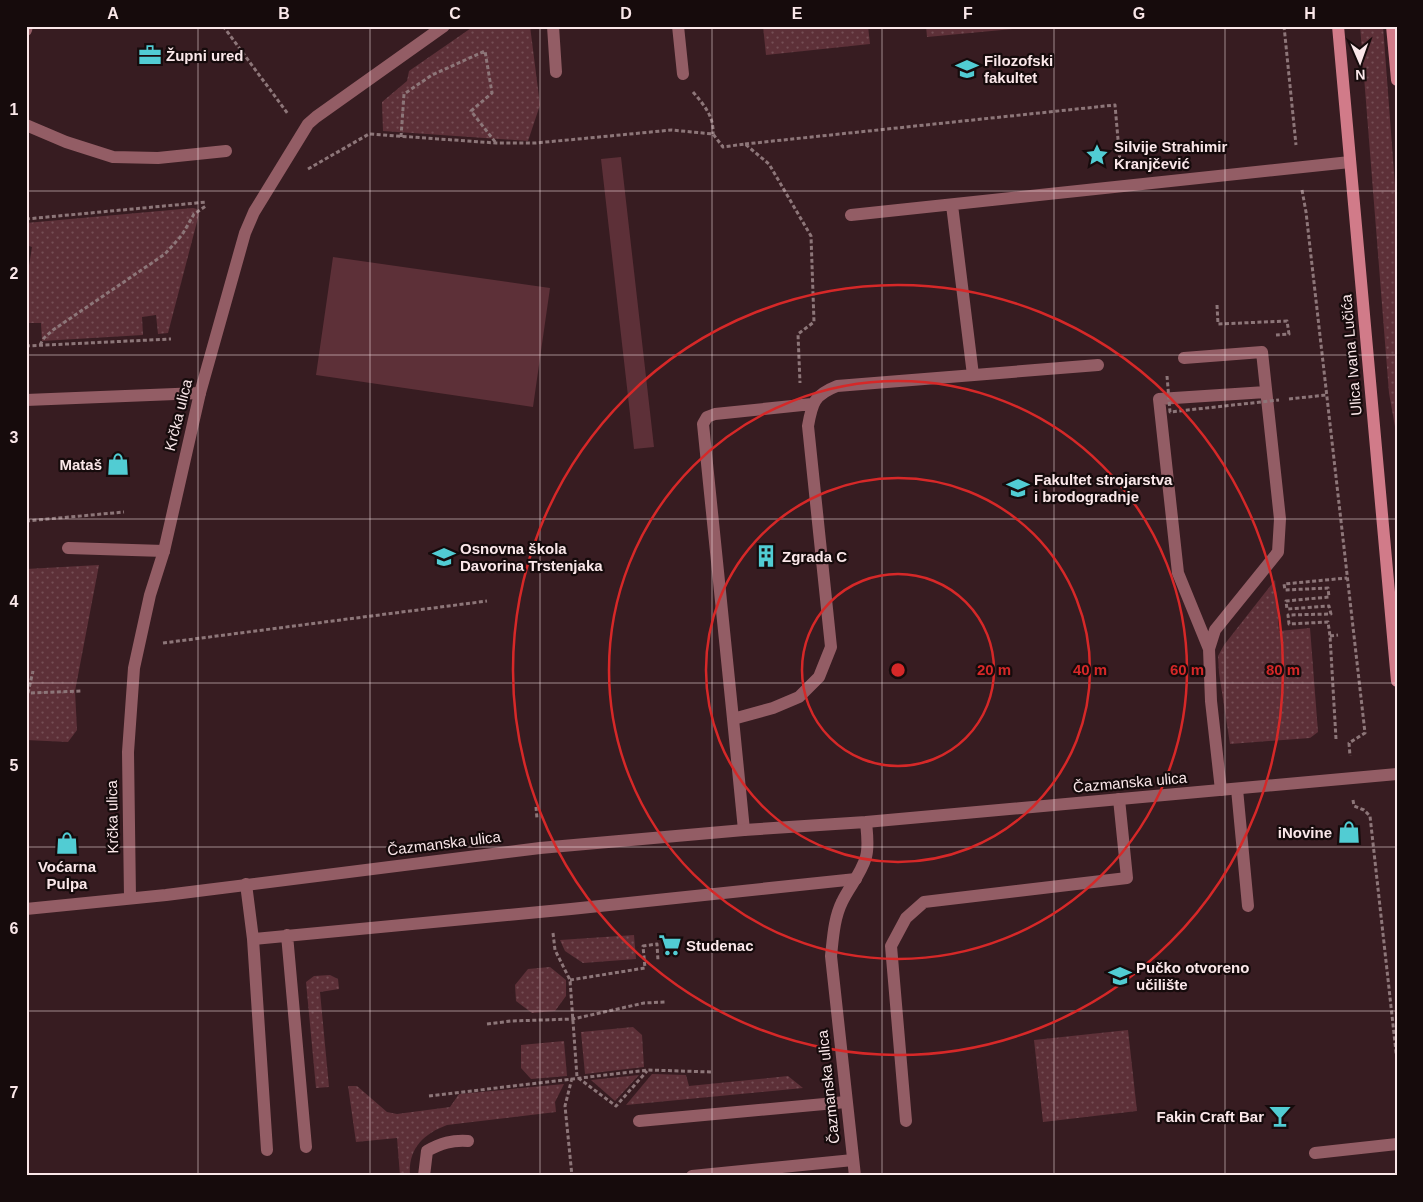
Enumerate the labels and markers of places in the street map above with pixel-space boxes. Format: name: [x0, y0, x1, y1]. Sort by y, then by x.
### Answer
office icon: Župni ured: [137, 42, 163, 68]
place label: Župni ured: [166, 47, 244, 64]
place label: Filozofski fakultet: [984, 52, 1053, 86]
school or university icon: Filozofski fakultet: [954, 56, 980, 82]
place label: Silvije Strahimir Kranjčević: [1114, 138, 1228, 172]
place icon: Silvije Strahimir Kranjčević: [1084, 142, 1110, 168]
shop icon: Mataš: [105, 451, 131, 477]
place label: Mataš: [59, 456, 102, 473]
place label: Fakultet strojarstva i brodogradnje: [1034, 471, 1173, 505]
school or university icon: Fakultet strojarstva i brodogradnje: [1005, 475, 1031, 501]
place label: Osnovna škola Davorina Trstenjaka: [460, 540, 603, 574]
building icon: Zgrada C: [753, 543, 779, 569]
school or university icon: Osnovna škola Davorina Trstenjaka: [431, 544, 457, 570]
place label: Zgrada C: [782, 548, 847, 565]
centre of rings: [889, 661, 907, 679]
shop icon: iNovine: [1336, 819, 1362, 845]
place label: iNovine: [1278, 824, 1332, 841]
shop icon: Voćarna Pulpa: [54, 830, 80, 856]
place label: Voćarna Pulpa: [38, 858, 97, 892]
supermarket icon: Studenac: [657, 932, 683, 958]
place label: Studenac: [686, 937, 754, 954]
place label: Pučko otvoreno učilište: [1136, 959, 1249, 993]
school or university icon: Pučko otvoreno učilište: [1107, 963, 1133, 989]
bar icon: Fakin Craft Bar: [1267, 1103, 1293, 1129]
place label: Fakin Craft Bar: [1156, 1108, 1264, 1125]

